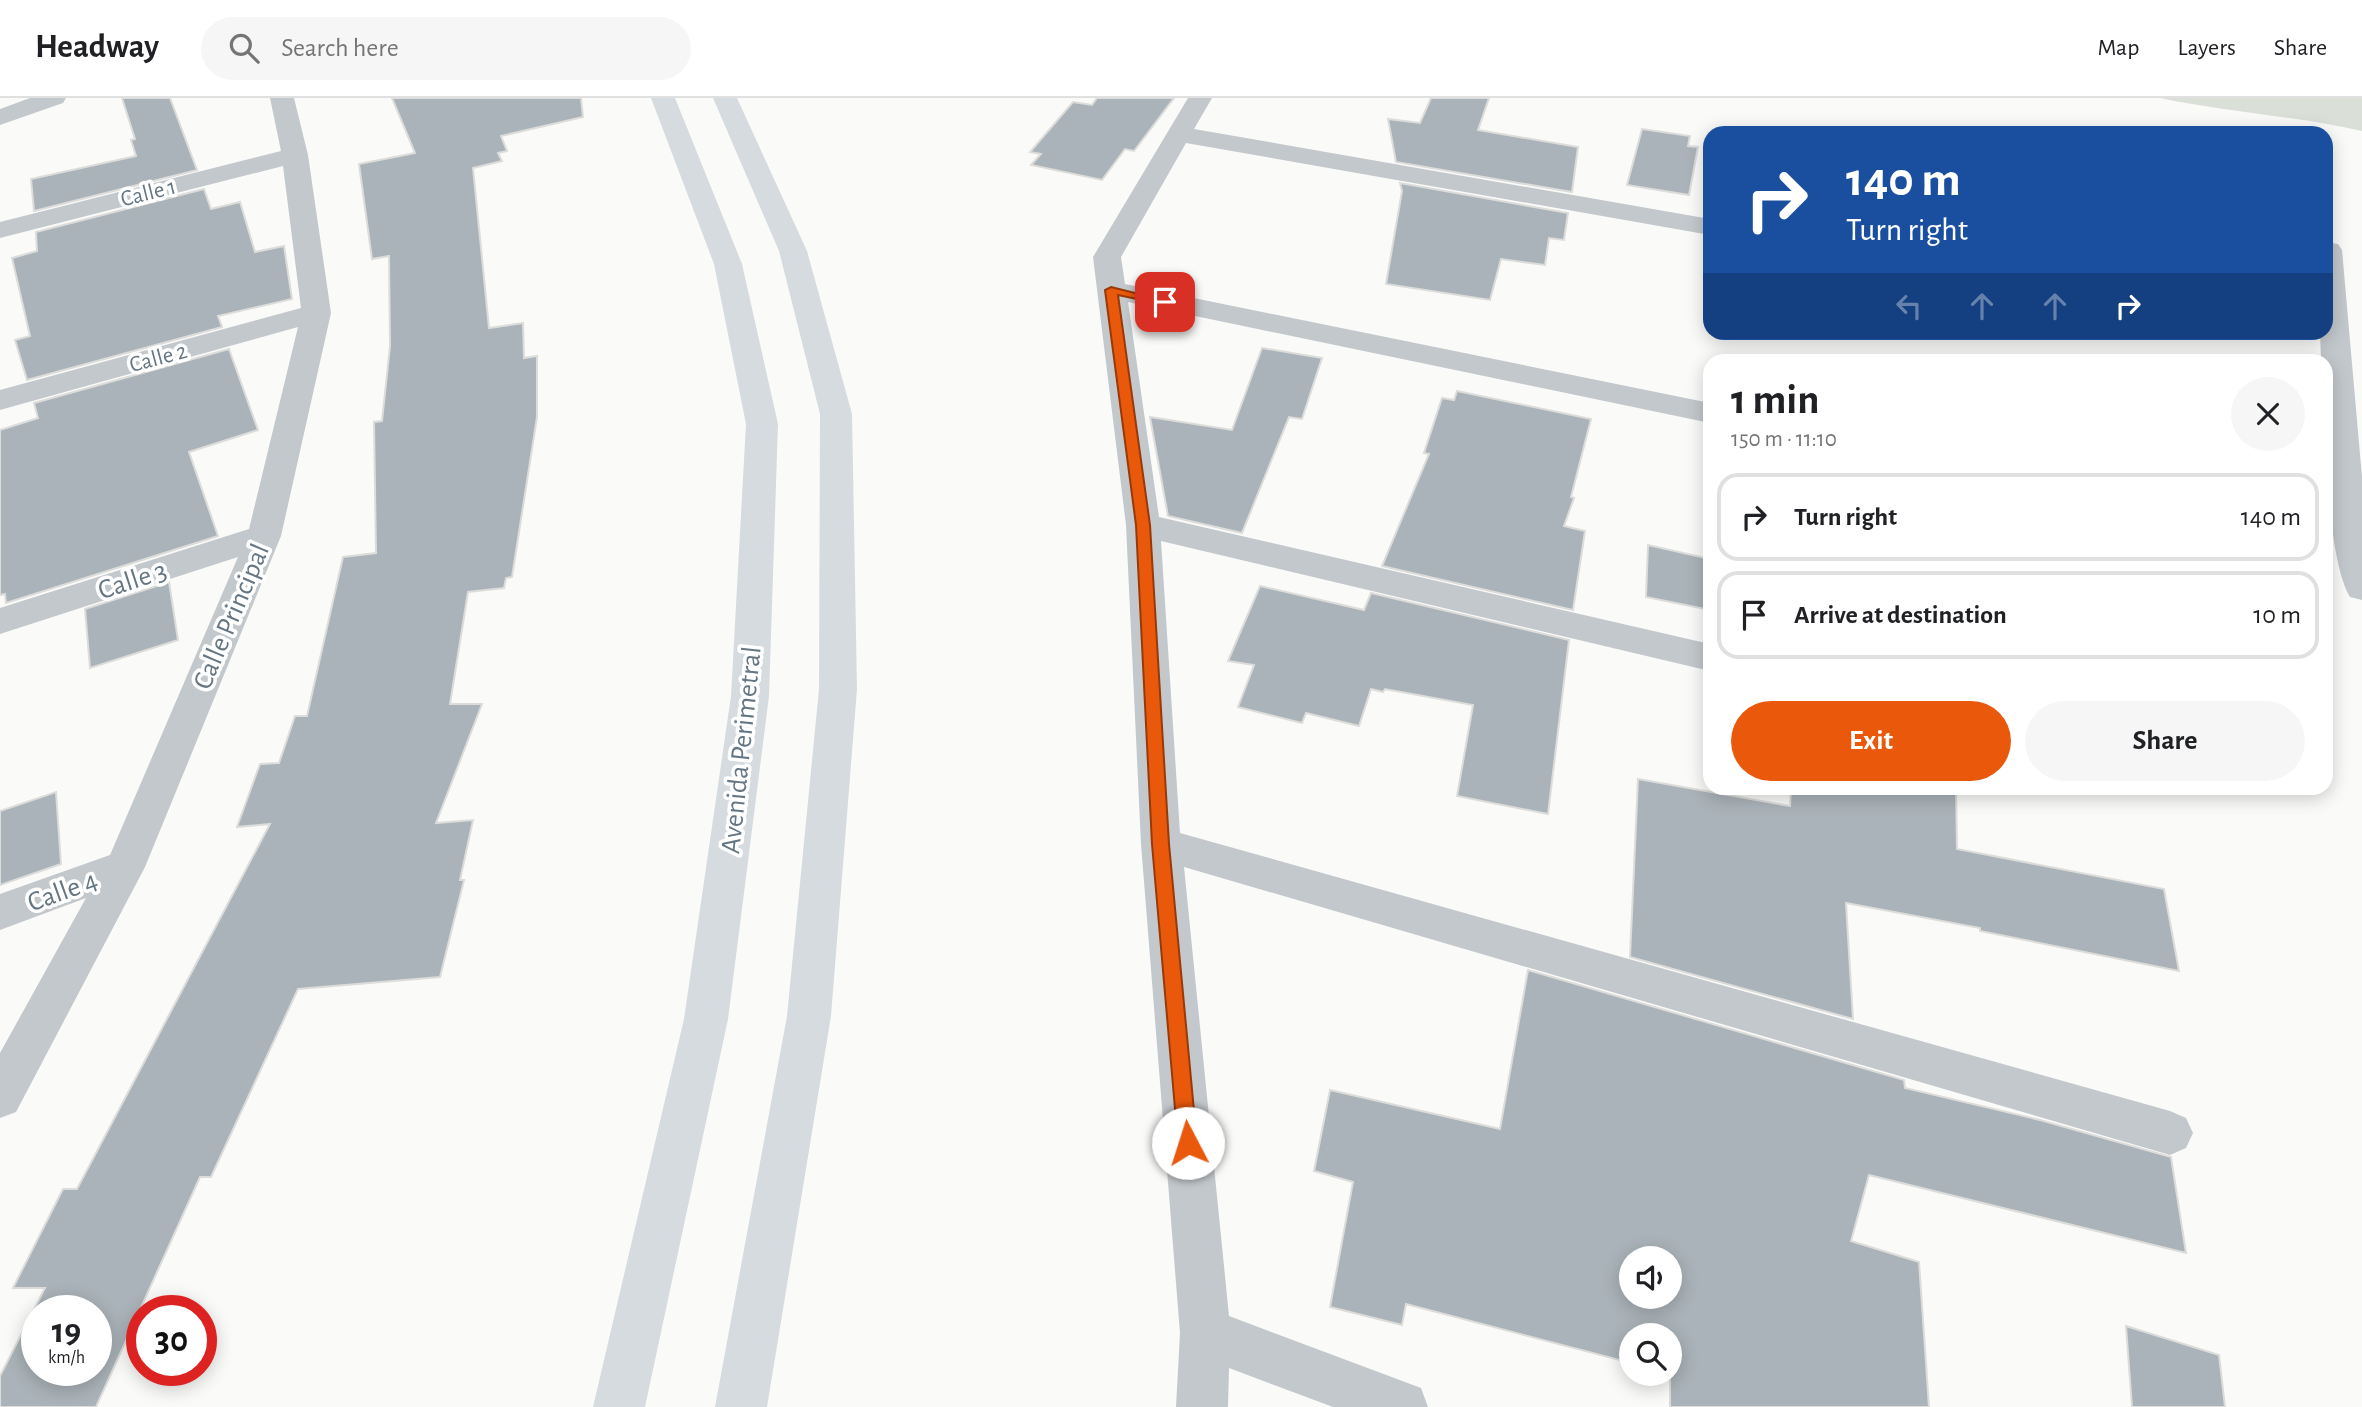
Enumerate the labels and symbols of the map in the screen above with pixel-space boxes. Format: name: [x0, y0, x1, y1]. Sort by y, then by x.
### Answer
street label: Calle 1: [118, 175, 178, 211]
pin: [1135, 272, 1195, 332]
street label: Calle 2: [127, 340, 190, 377]
street label: Calle Principal: [189, 540, 275, 694]
street label: Calle 3: [95, 557, 170, 605]
street label: Avenida Perimetral: [717, 645, 767, 855]
street label: Calle 4: [24, 866, 101, 917]
position arrow: [1151, 1106, 1225, 1180]
speed limit sign: 30: [126, 1295, 217, 1386]

